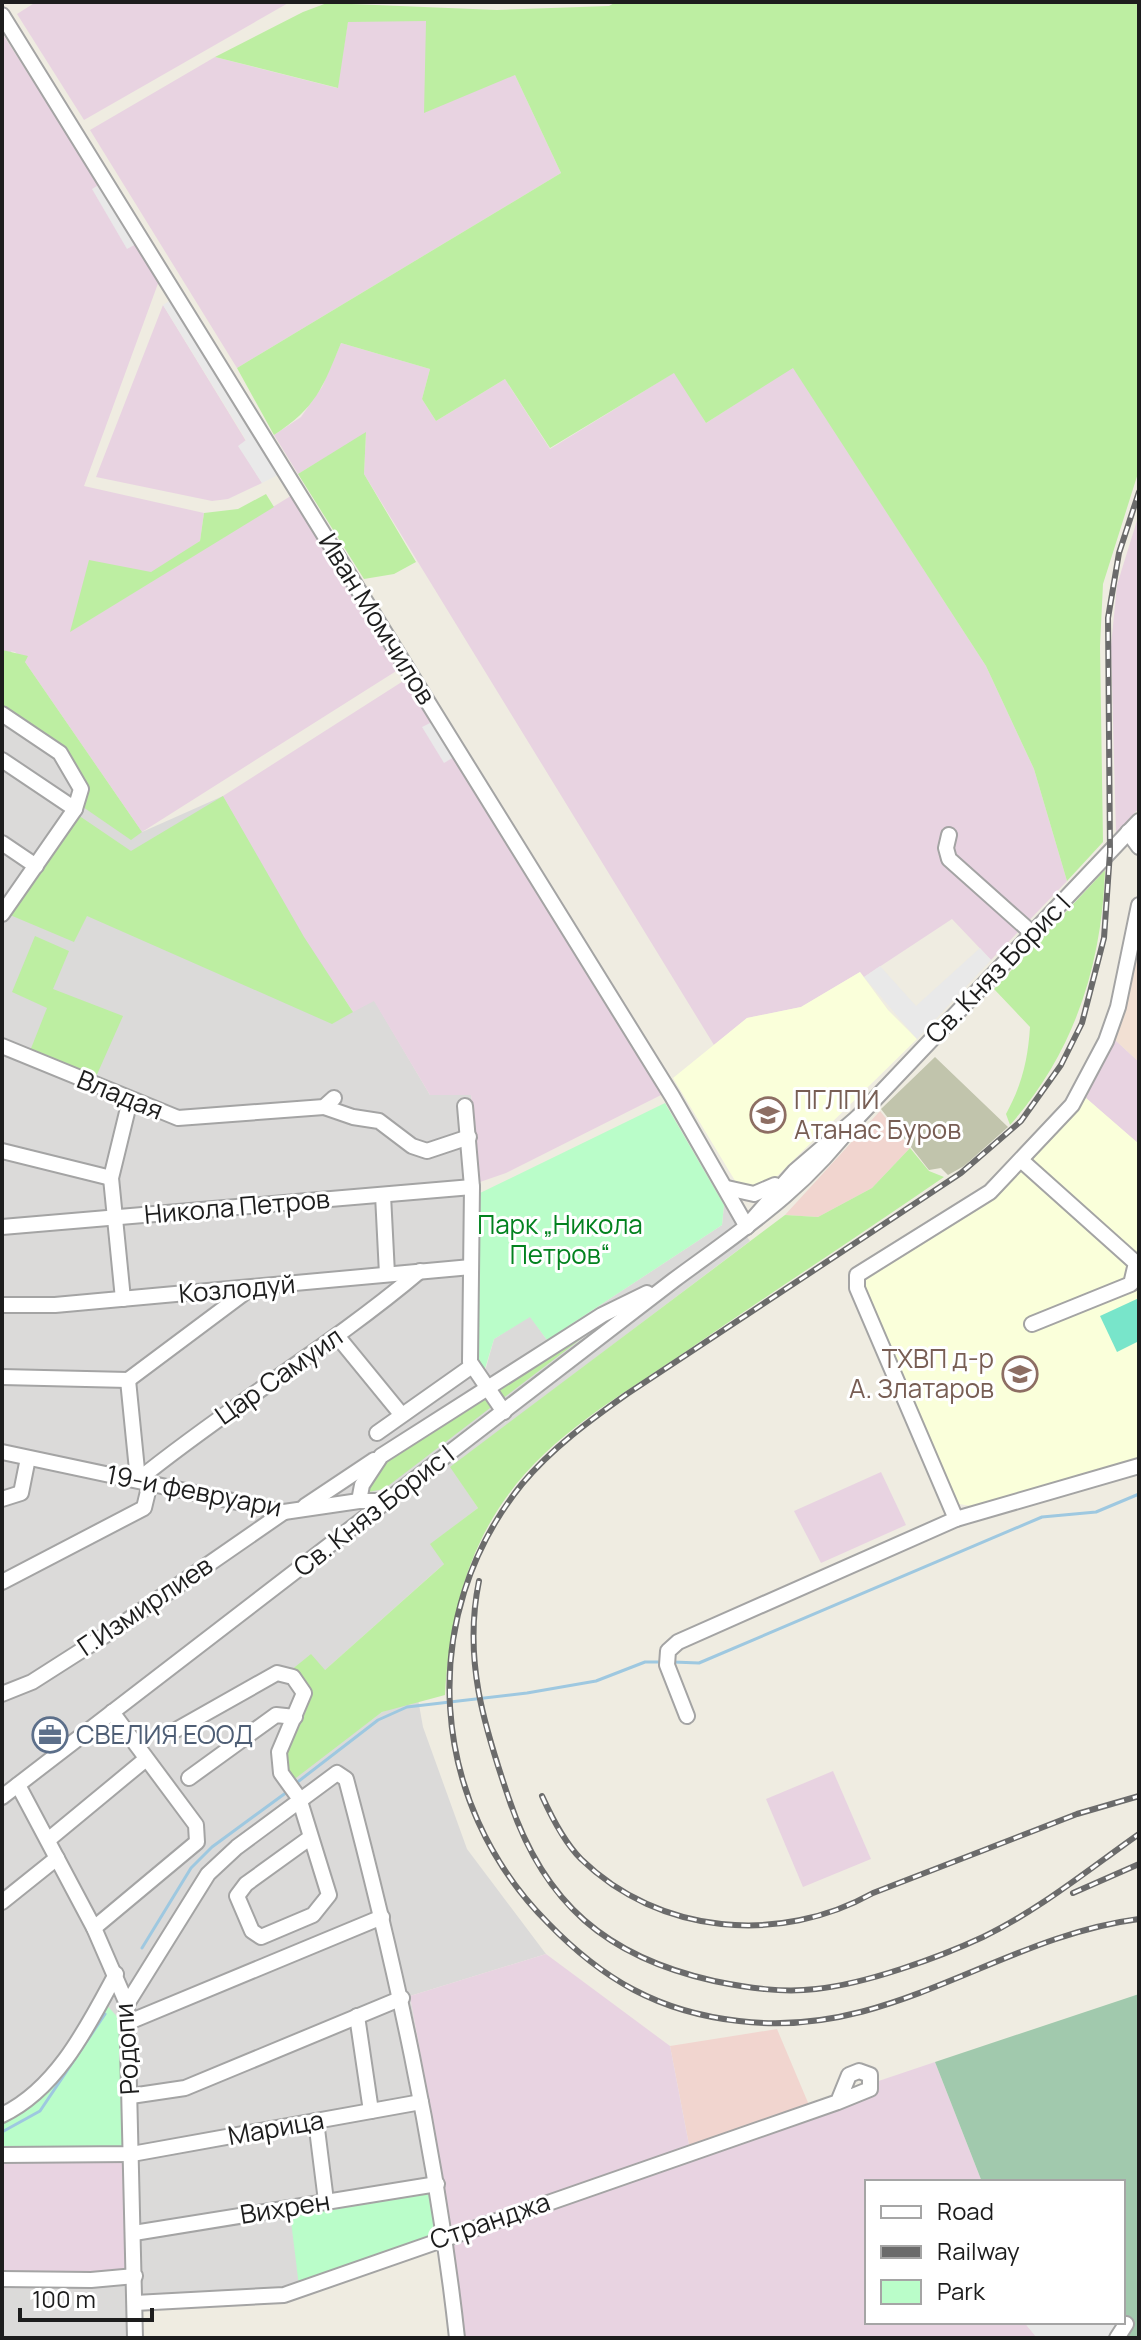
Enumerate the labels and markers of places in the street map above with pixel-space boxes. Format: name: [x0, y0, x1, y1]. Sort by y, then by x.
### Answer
place label: ПГЛПИ Атанас Буров: [794, 1081, 961, 1147]
school or university icon: ПГЛПИ Атанас Буров: [749, 1096, 787, 1134]
place label: ТХВП д-р А. Златаров: [849, 1340, 994, 1406]
school or university icon: ТХВП д-р А. Златаров: [1001, 1355, 1039, 1393]
office icon: СВЕЛИЯ ЕООД: [31, 1716, 69, 1754]
place label: СВЕЛИЯ ЕООД: [76, 1716, 253, 1752]

